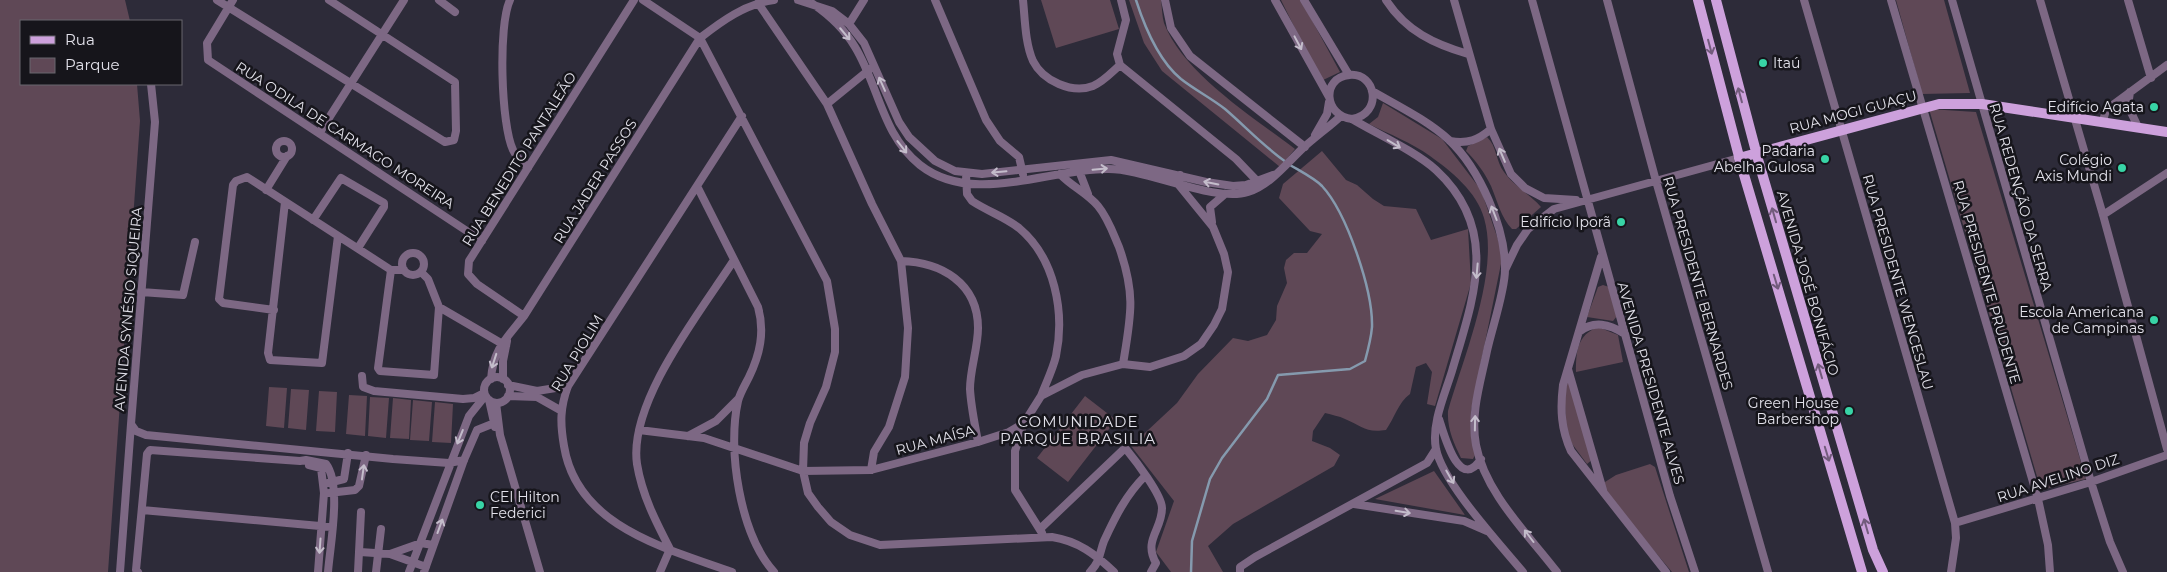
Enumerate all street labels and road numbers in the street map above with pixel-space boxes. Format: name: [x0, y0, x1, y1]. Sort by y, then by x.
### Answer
street label: RUA ODILA DE CARMAGO MOREIRA: [232, 57, 459, 213]
street label: RUA BENEDITO PANTALEÃO: [458, 68, 580, 249]
street label: RUA MOGI GUAÇU: [1787, 86, 1919, 138]
street label: RUA REDENÇÃO DA SERRA: [1985, 101, 2057, 294]
street label: RUA JADER PASSOS: [549, 115, 641, 247]
street label: RUA PRESIDENTE WENCESLAU: [1859, 172, 1937, 392]
street label: RUA PRESIDENTE BERNARDES: [1659, 174, 1737, 392]
street label: RUA PRESIDENTE PRUDENTE: [1949, 178, 2025, 386]
street label: AVENIDA JOSÉ BONIFÁCIO: [1773, 188, 1843, 378]
street label: AVENIDA SYNÉSIO SIQUEIRA: [110, 205, 146, 412]
street label: AVENIDA PRESIDENTE ALVES: [1613, 280, 1689, 486]
street label: RUA PIOLIM: [547, 311, 607, 395]
street label: RUA MAÍSA: [894, 421, 977, 459]
street label: RUA AVELINO DIZ: [1995, 450, 2121, 506]

